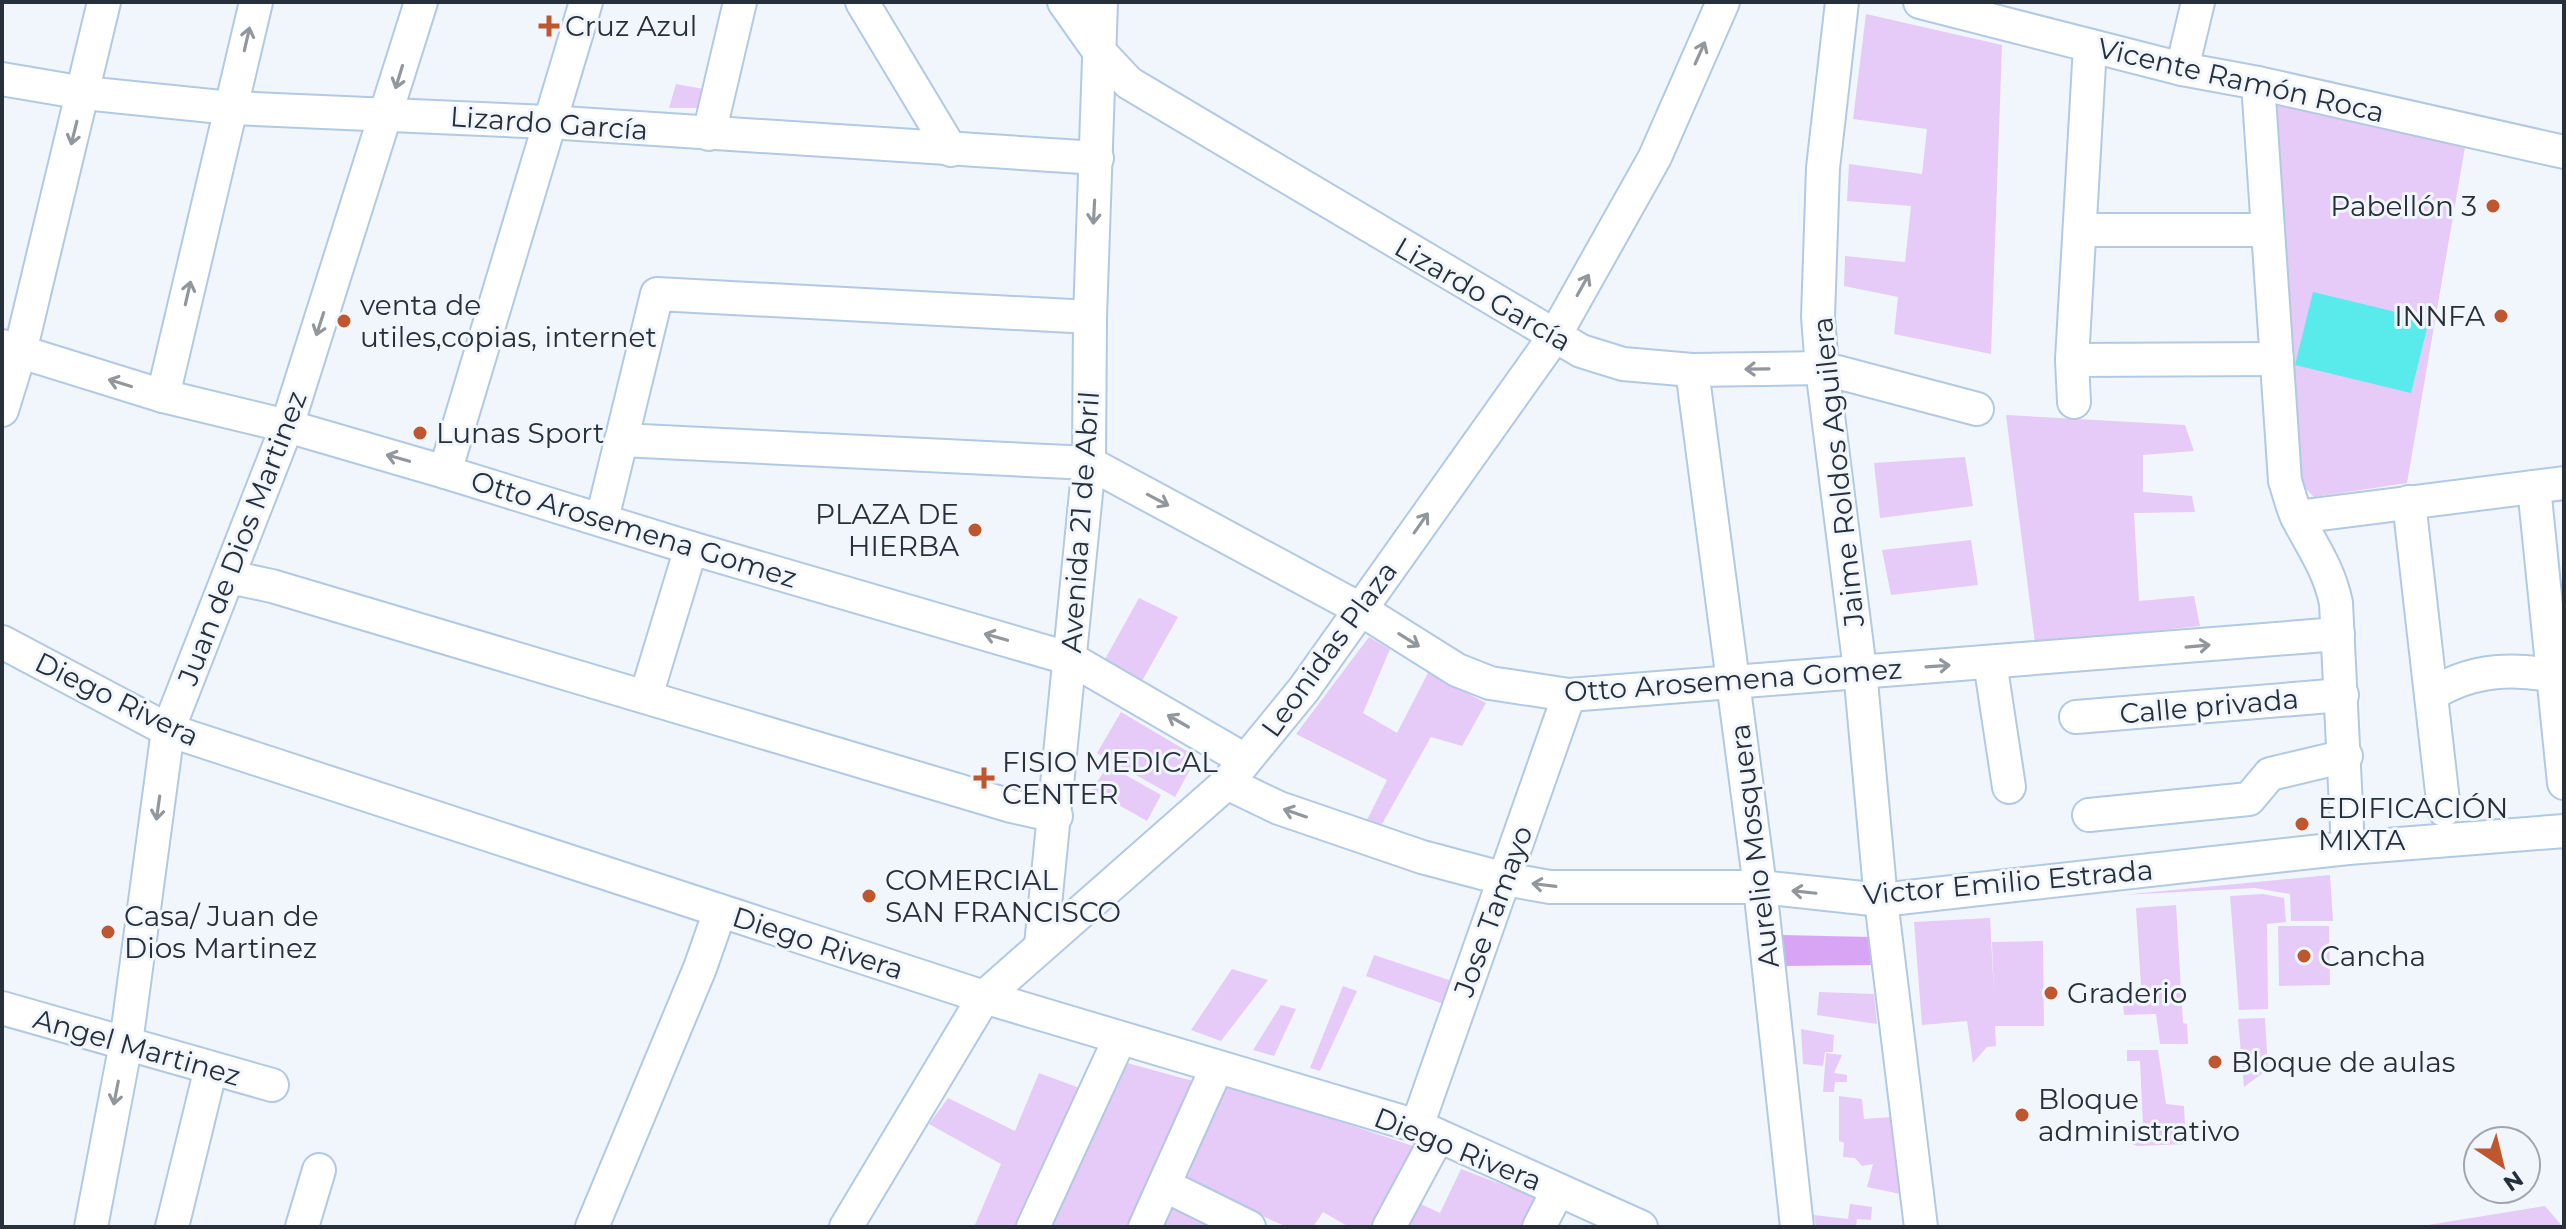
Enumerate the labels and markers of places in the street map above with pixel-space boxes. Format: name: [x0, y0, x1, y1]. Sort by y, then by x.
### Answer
place label: Cruz Azul: [565, 9, 697, 43]
marker: Cruz Azul: [540, 17, 558, 35]
place label: Pabellón 3: [2330, 189, 2477, 223]
marker: Pabellón 3: [2484, 197, 2502, 215]
place label: venta de utiles,copias, internet: [360, 288, 657, 354]
place label: INNFA: [2394, 299, 2486, 333]
marker: INNFA: [2492, 307, 2510, 325]
marker: venta de utiles,copias, internet: [335, 312, 353, 330]
place label: Lunas Sport: [436, 416, 604, 450]
marker: Lunas Sport: [411, 424, 429, 442]
place label: PLAZA DE HIERBA: [815, 497, 960, 563]
marker: PLAZA DE HIERBA: [966, 521, 984, 539]
place label: FISIO MEDICAL CENTER: [1002, 745, 1218, 811]
marker: FISIO MEDICAL CENTER: [973, 767, 995, 789]
place label: EDIFICACIÓN MIXTA: [2318, 791, 2508, 857]
marker: EDIFICACIÓN MIXTA: [2293, 815, 2311, 833]
place label: COMERCIAL SAN FRANCISCO: [885, 863, 1121, 929]
marker: COMERCIAL SAN FRANCISCO: [860, 887, 878, 905]
place label: Casa/ Juan de Dios Martinez: [124, 899, 319, 965]
marker: Casa/ Juan de Dios Martinez: [99, 923, 117, 941]
place label: Cancha: [2320, 939, 2426, 973]
marker: Cancha: [2295, 947, 2313, 965]
place label: Graderio: [2067, 976, 2187, 1010]
marker: Graderio: [2042, 984, 2060, 1002]
place label: Bloque de aulas: [2231, 1045, 2456, 1079]
marker: Bloque de aulas: [2206, 1053, 2224, 1071]
place label: Bloque administrativo: [2038, 1082, 2240, 1148]
marker: Bloque administrativo: [2013, 1106, 2031, 1124]

